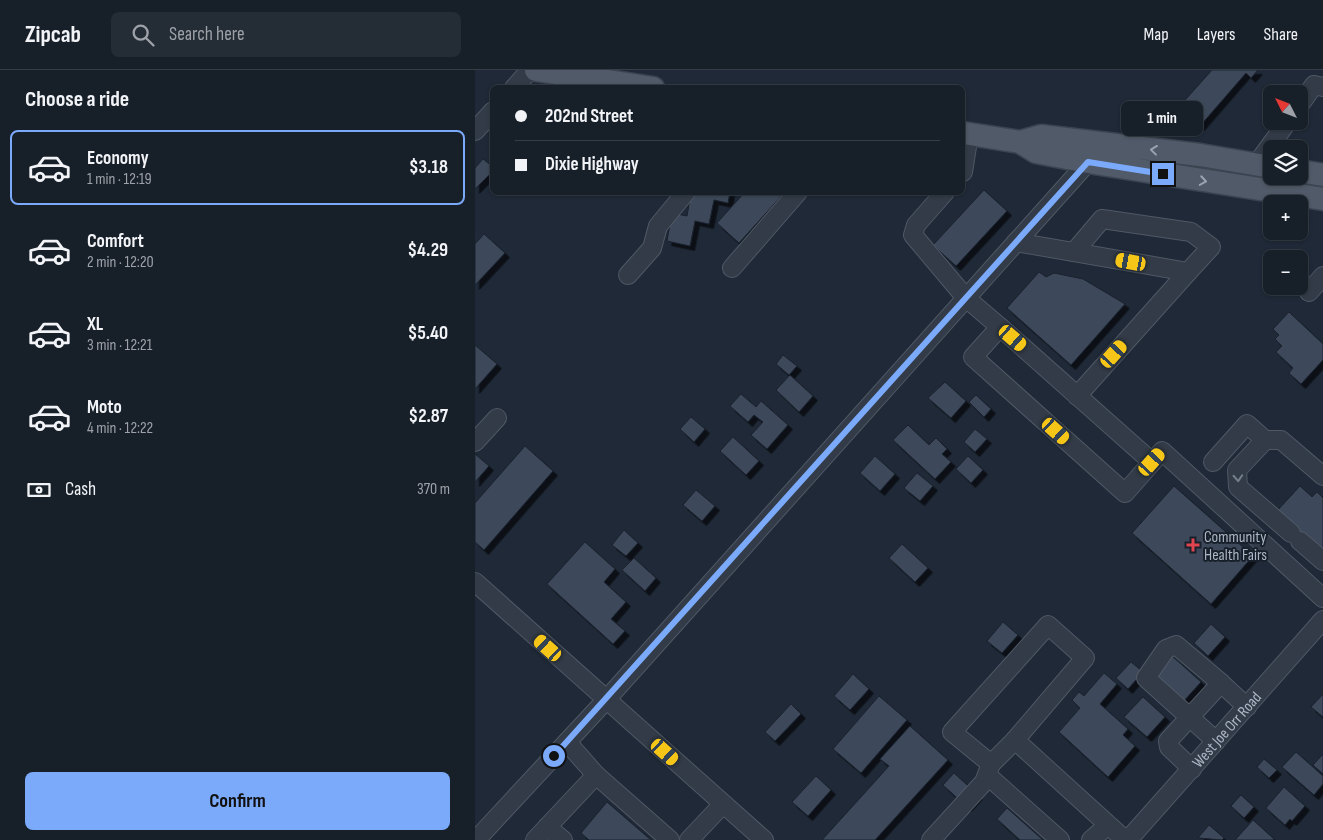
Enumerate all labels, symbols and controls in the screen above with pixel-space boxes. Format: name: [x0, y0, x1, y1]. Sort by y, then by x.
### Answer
search box: [111, 12, 461, 57]
text: Zipcab: [25, 20, 81, 49]
icon: search: [129, 21, 157, 49]
text: Search here: [169, 23, 245, 46]
text: Map: [1144, 24, 1169, 45]
text: Layers: [1197, 24, 1236, 45]
text: Share: [1264, 24, 1298, 45]
north arrow: [1263, 85, 1307, 130]
map controls: [1263, 85, 1308, 295]
text: Choose a ride: [25, 86, 129, 113]
callout: 1 min: [1122, 102, 1204, 136]
text: 202nd Street: [545, 105, 633, 128]
text: 1 min: [1147, 109, 1177, 128]
button: layers: [1263, 140, 1308, 185]
icon: car: [27, 145, 72, 190]
one-way arrow: [1149, 145, 1157, 156]
text: Economy: [87, 147, 149, 170]
text: Dixie Highway: [545, 153, 639, 176]
text: $3.18: [409, 156, 448, 179]
route end: [1152, 163, 1174, 185]
text: 1 min · 12:19: [87, 170, 152, 189]
one-way arrow: [1199, 175, 1207, 185]
button: +: [1263, 195, 1308, 240]
icon: car: [27, 228, 72, 273]
text: Comfort: [87, 230, 144, 253]
text: $4.29: [407, 239, 448, 262]
button: −: [1263, 250, 1308, 295]
car: [1114, 252, 1147, 272]
text: 2 min · 12:20: [87, 253, 154, 272]
icon: car: [27, 311, 72, 356]
text: XL: [87, 313, 103, 336]
text: $5.40: [408, 322, 448, 345]
car: [996, 322, 1029, 354]
text: 3 min · 12:21: [87, 336, 152, 355]
car: [1098, 338, 1129, 370]
icon: car: [27, 394, 72, 439]
text: Moto: [87, 396, 122, 419]
text: $2.87: [408, 405, 448, 428]
car: [1039, 415, 1072, 447]
text: 4 min · 12:22: [87, 419, 153, 438]
car: [1136, 446, 1167, 478]
one-way arrow: [1233, 474, 1243, 482]
icon: cash: [25, 476, 53, 504]
text: Cash: [65, 478, 96, 501]
text: 370 m: [417, 480, 450, 499]
place label: Community Health Fairs: [1204, 528, 1267, 565]
marker: Community Health Fairs: [1186, 538, 1200, 552]
car: [531, 632, 564, 664]
street label: West Joe Orr Road: [1189, 688, 1266, 772]
car: [648, 736, 681, 768]
route start: [543, 745, 565, 767]
button: Confirm: [25, 772, 450, 830]

